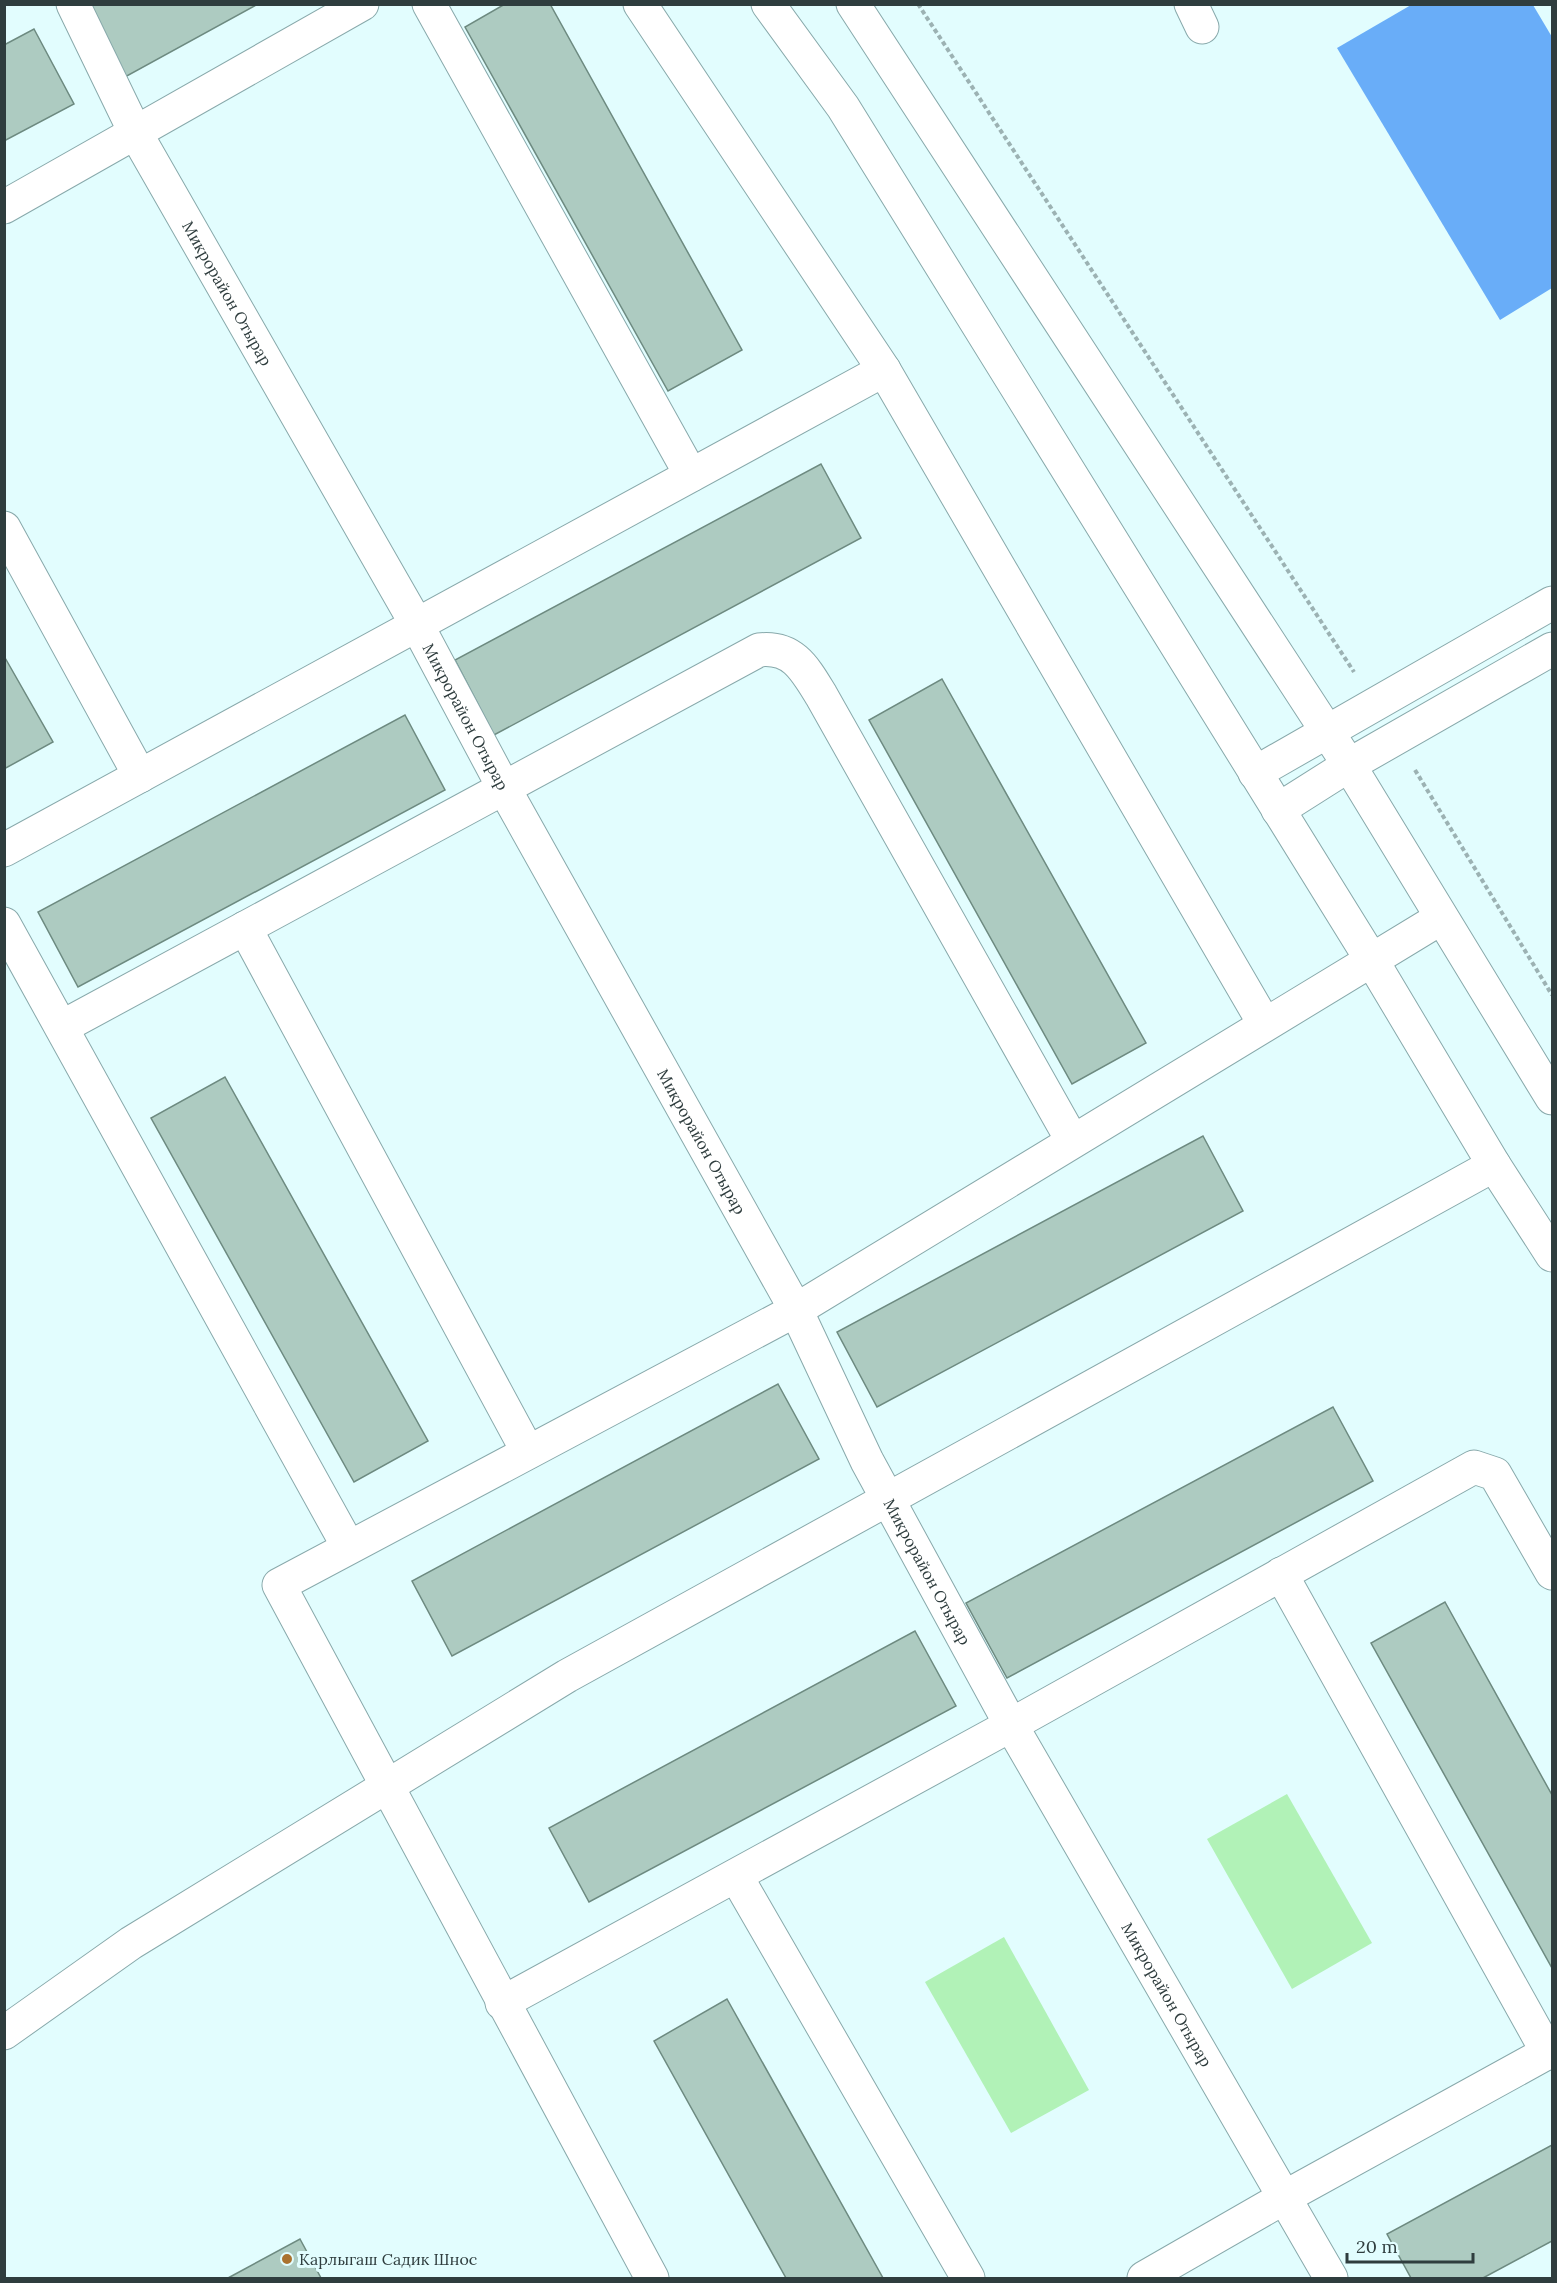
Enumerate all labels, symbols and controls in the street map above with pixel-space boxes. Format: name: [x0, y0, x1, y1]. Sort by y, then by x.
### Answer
street label: Микрорайон Отырар: [178, 217, 277, 369]
street label: Микрорайон Отырар: [419, 640, 513, 793]
street label: Микрорайон Отырар: [653, 1065, 750, 1218]
street label: Микрорайон Отырар: [879, 1495, 975, 1648]
street label: Микрорайон Отырар: [1117, 1919, 1217, 2070]
scale bar: [1347, 2226, 1473, 2264]
text: 20 m: [1356, 2235, 1398, 2258]
place label: Карлыгаш Садик Шнос: [299, 2249, 477, 2269]
marker: Карлыгаш Садик Шнос: [280, 2252, 294, 2266]

